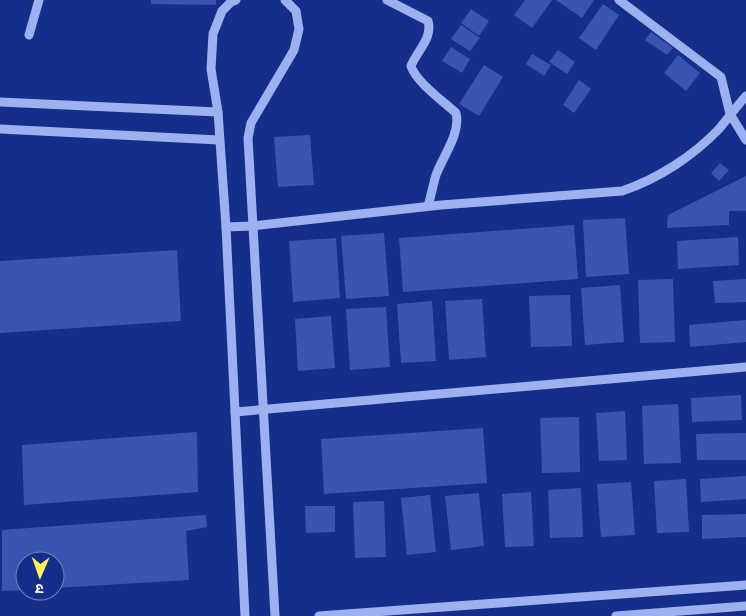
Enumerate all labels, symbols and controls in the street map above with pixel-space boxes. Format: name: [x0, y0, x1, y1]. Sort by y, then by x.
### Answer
north arrow: [15, 551, 65, 601]
text: उ: [34, 581, 44, 597]

